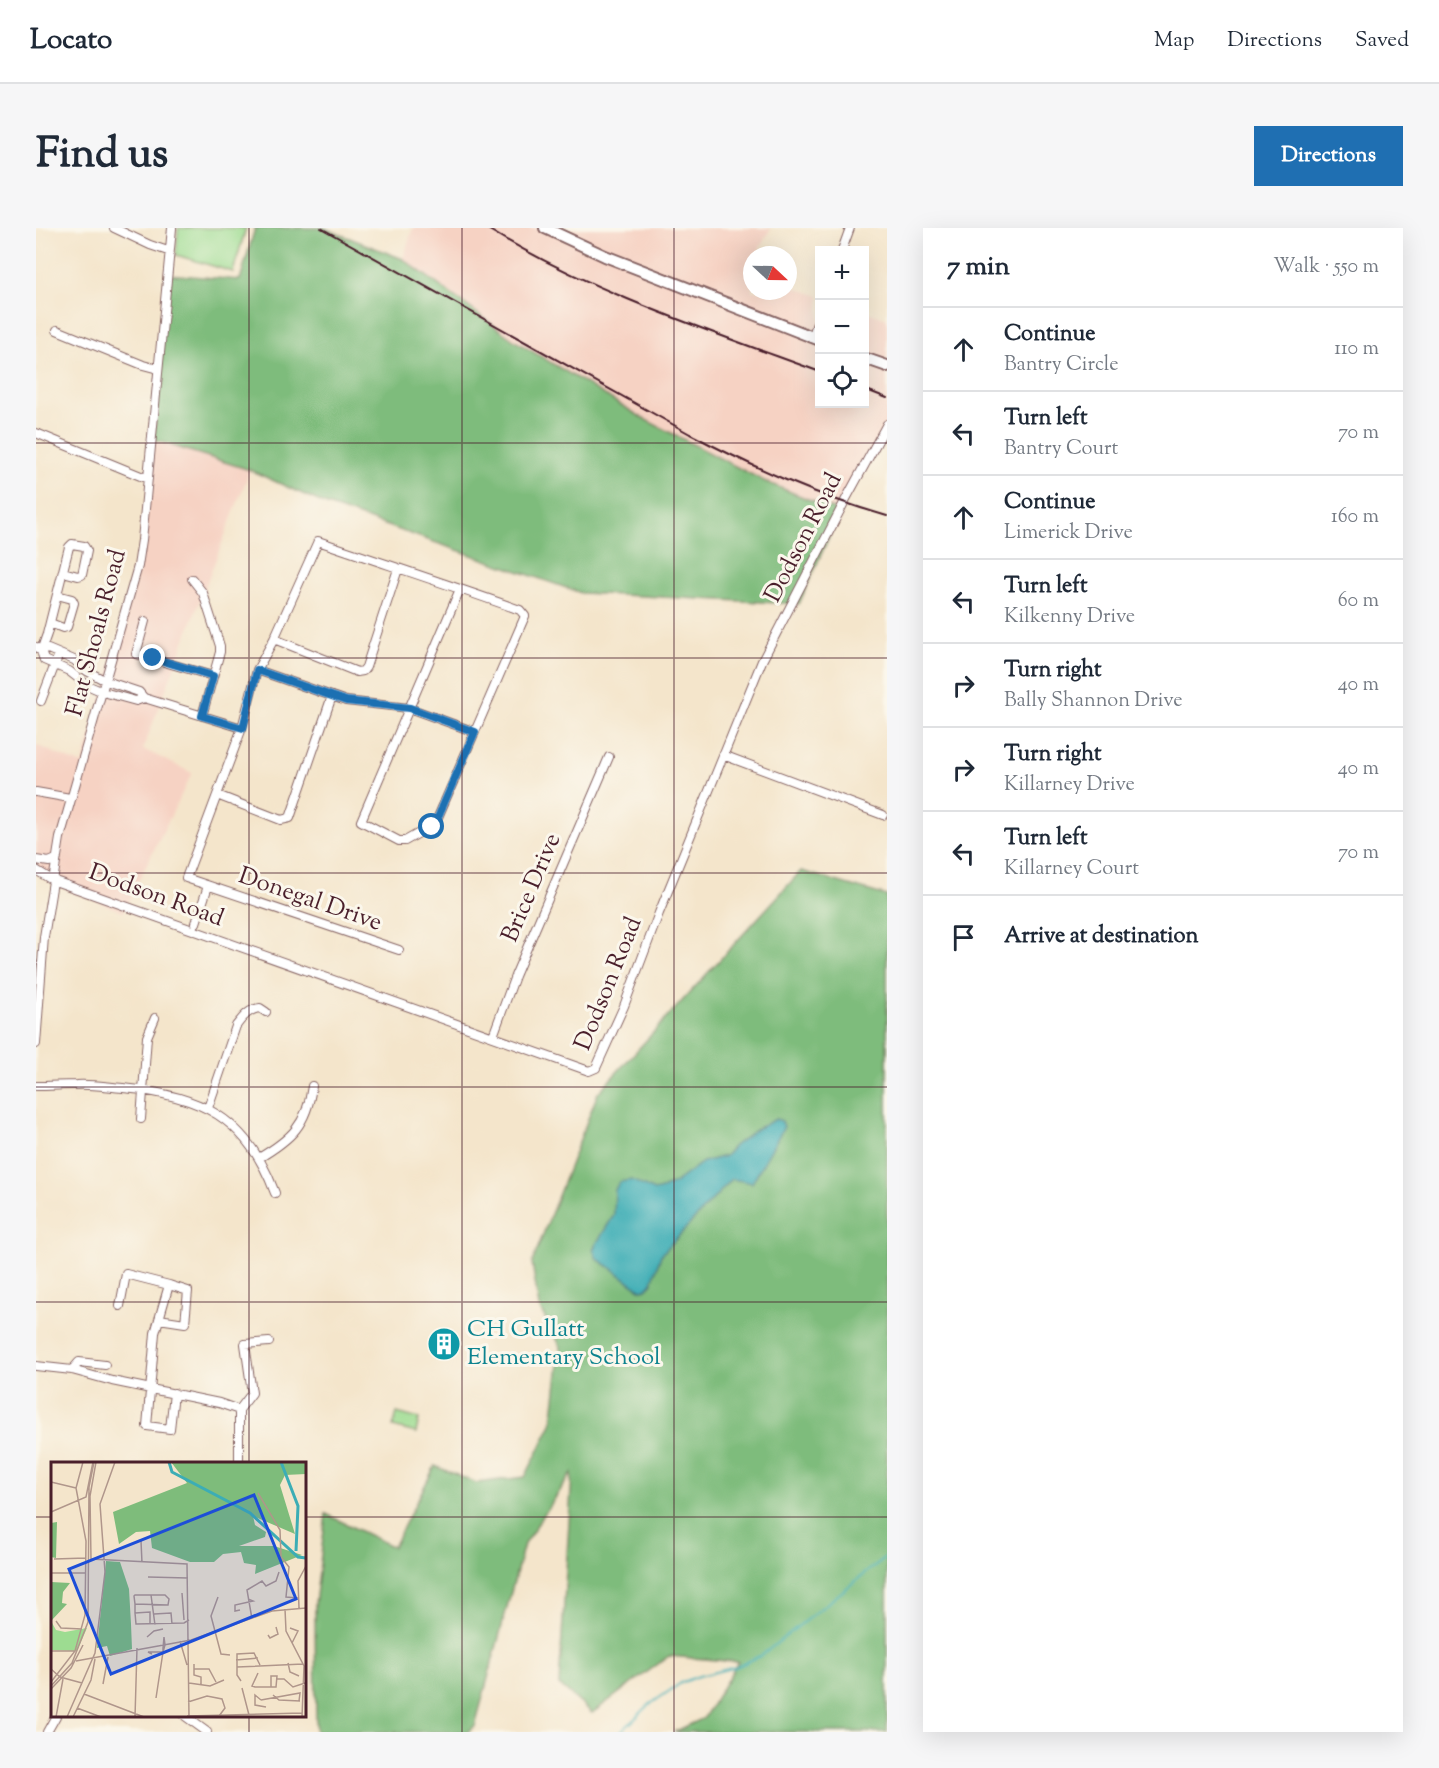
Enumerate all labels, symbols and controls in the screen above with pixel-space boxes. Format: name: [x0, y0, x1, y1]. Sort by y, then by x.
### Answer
text: Locato: [30, 21, 112, 61]
text: Map: [1154, 26, 1194, 56]
text: Directions: [1227, 26, 1322, 56]
text: Saved: [1355, 26, 1409, 56]
text: Find us: [36, 126, 168, 186]
button: Directions: [1254, 126, 1403, 186]
north arrow: [743, 246, 797, 300]
map controls: [815, 246, 869, 408]
button: +: [815, 246, 869, 300]
text: 7 min: [947, 249, 1010, 286]
text: Walk · 550 m: [1273, 253, 1379, 282]
button: −: [815, 300, 869, 354]
text: Continue: [1004, 319, 1095, 351]
icon: ahead: [947, 333, 980, 366]
text: 110 m: [1334, 335, 1379, 364]
text: Bantry Circle: [1004, 351, 1119, 380]
button: locate: [815, 354, 869, 408]
text: Turn left: [1004, 403, 1087, 435]
icon: left: [947, 417, 980, 450]
text: 70 m: [1338, 419, 1379, 448]
text: Bantry Court: [1004, 435, 1118, 464]
street label: Dodson Road: [757, 467, 851, 609]
text: Continue: [1004, 487, 1095, 519]
icon: ahead: [947, 501, 980, 534]
text: 160 m: [1331, 503, 1379, 532]
text: Limerick Drive: [1004, 519, 1133, 548]
street label: Flat Shoals Road: [58, 545, 136, 720]
text: Turn left: [1004, 571, 1087, 603]
icon: left: [947, 585, 980, 618]
text: 60 m: [1338, 587, 1379, 616]
text: Kilkenny Drive: [1004, 603, 1135, 632]
route end: [139, 644, 165, 670]
text: Turn right: [1004, 655, 1101, 687]
icon: right: [947, 669, 980, 702]
text: 40 m: [1338, 671, 1379, 700]
text: Bally Shannon Drive: [1004, 687, 1182, 716]
text: Turn right: [1004, 739, 1101, 771]
icon: right: [947, 753, 980, 786]
text: 40 m: [1338, 755, 1379, 784]
text: Killarney Drive: [1004, 771, 1135, 800]
route start: [418, 813, 444, 839]
text: Turn left: [1004, 823, 1087, 855]
street label: Brice Drive: [494, 828, 570, 948]
icon: left: [947, 837, 980, 870]
text: 70 m: [1338, 839, 1379, 868]
text: Killarney Court: [1004, 855, 1139, 884]
street label: Dodson Road: [84, 856, 229, 936]
street label: Donegal Drive: [234, 860, 386, 940]
street label: Dodson Road: [567, 912, 651, 1056]
icon: arrive: [947, 921, 980, 954]
text: Arrive at destination: [1004, 921, 1199, 953]
place label: CH Gullatt Elementary School: [467, 1313, 661, 1375]
building icon: CH Gullatt Elementary School: [426, 1326, 462, 1362]
inset map: [51, 1462, 306, 1717]

